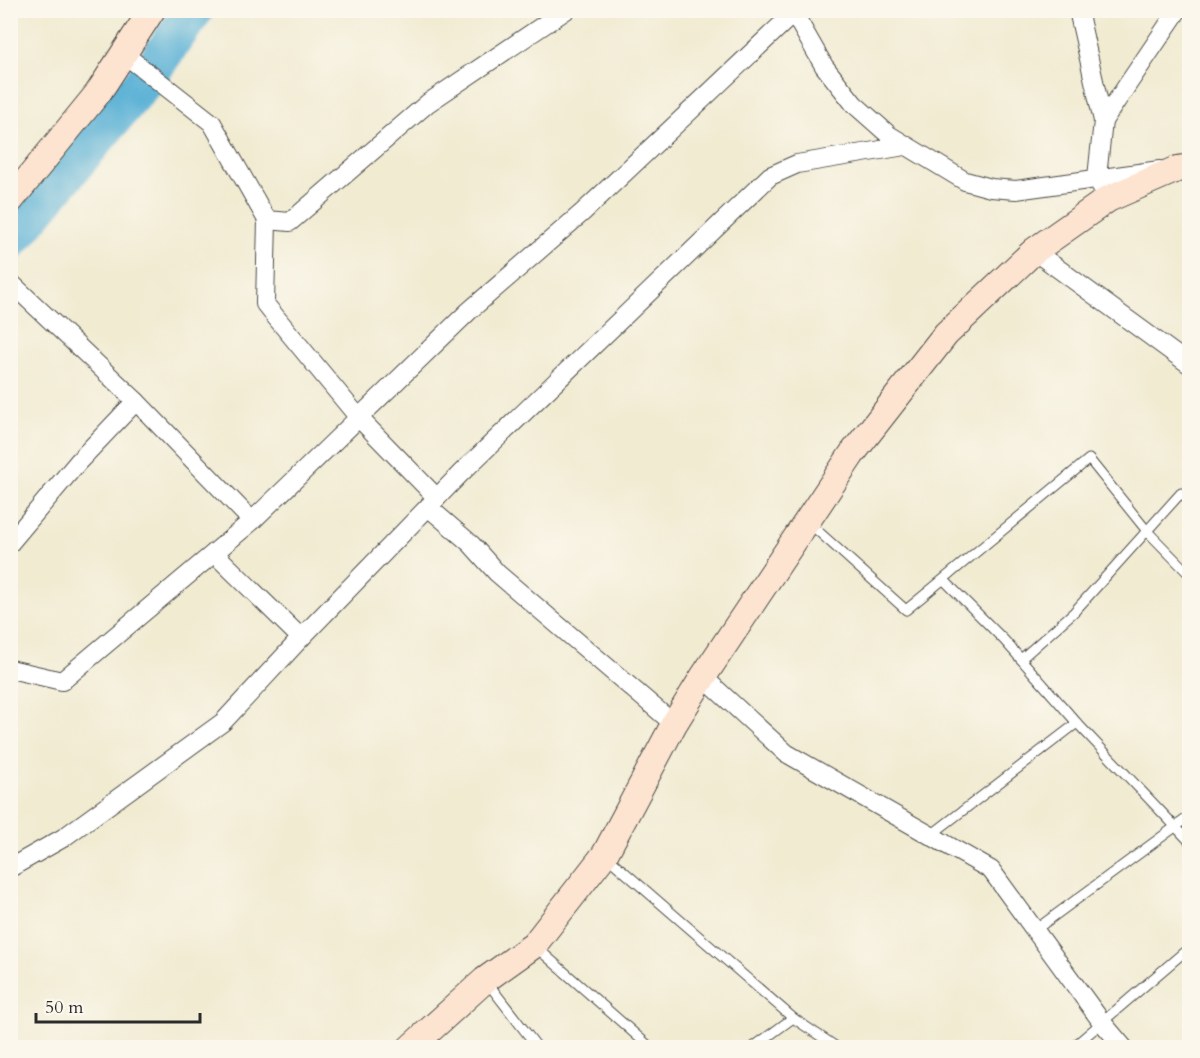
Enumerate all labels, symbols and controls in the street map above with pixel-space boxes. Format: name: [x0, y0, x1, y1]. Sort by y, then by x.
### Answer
scale bar: [36, 986, 200, 1024]
text: 50 m: [45, 995, 84, 1020]

